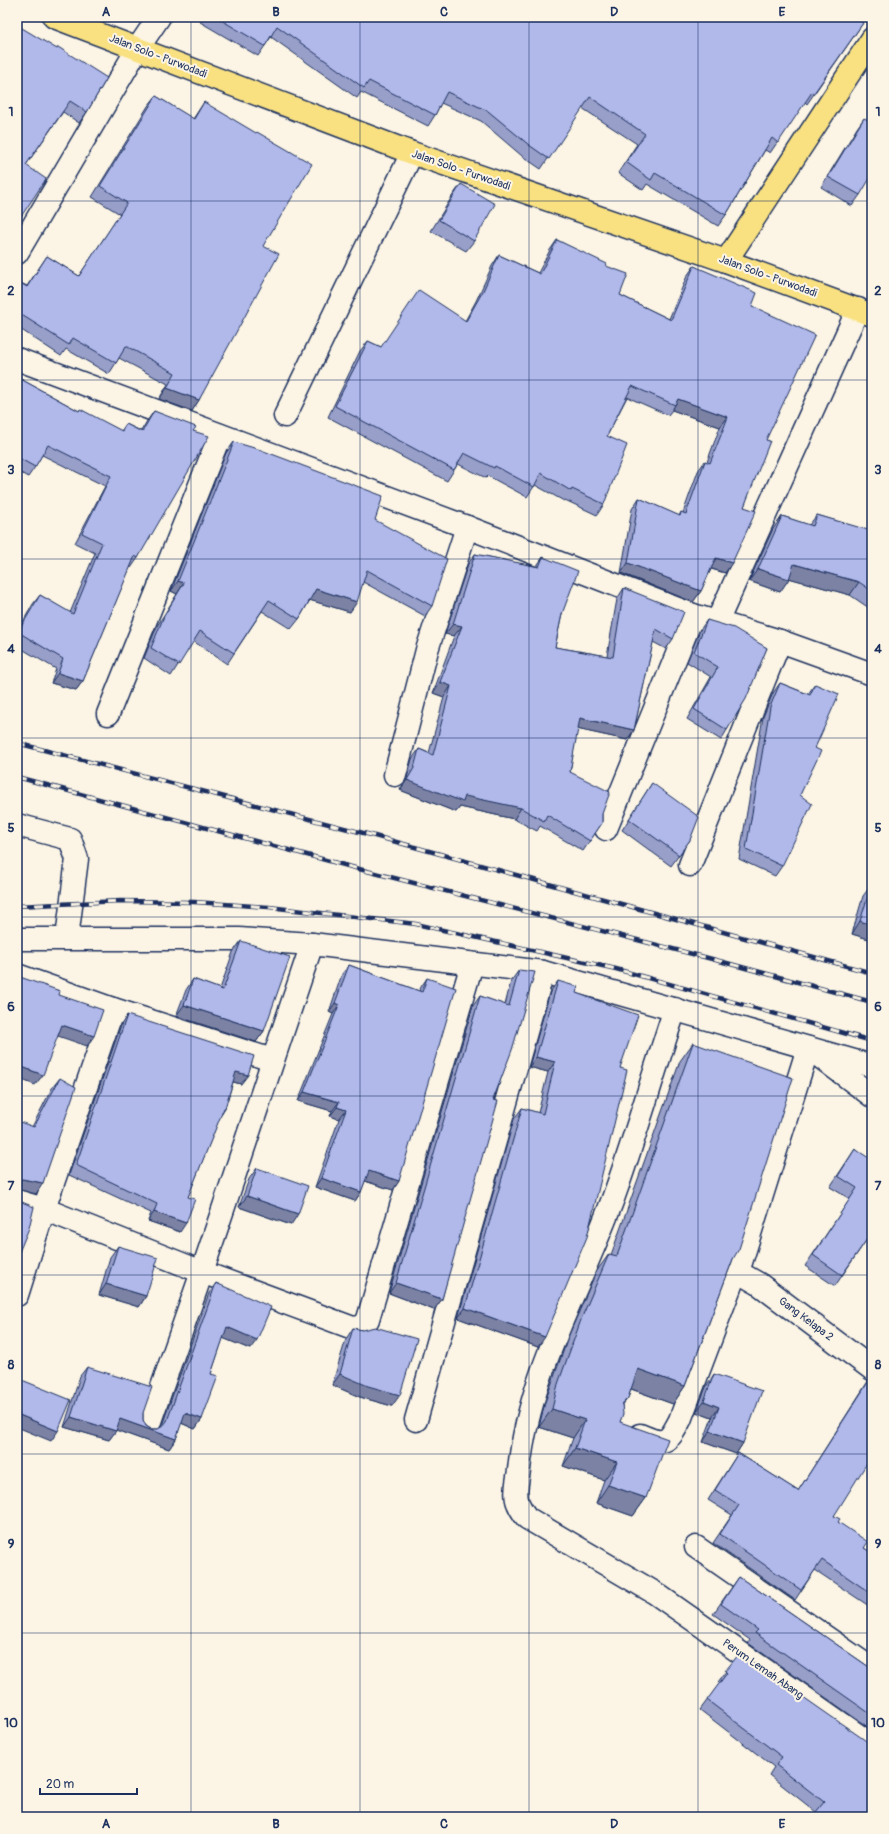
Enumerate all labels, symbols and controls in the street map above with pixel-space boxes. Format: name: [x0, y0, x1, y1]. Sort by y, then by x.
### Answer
text: A: [102, 4, 111, 20]
text: B: [272, 4, 280, 20]
text: C: [440, 4, 448, 20]
text: D: [610, 4, 618, 20]
text: E: [779, 4, 786, 20]
street label: Jalan Solo - Purwodadi: [107, 31, 209, 81]
text: 1: [8, 104, 14, 120]
text: 1: [875, 104, 881, 120]
street label: Jalan Solo - Purwodadi: [410, 147, 512, 193]
street label: Jalan Solo - Purwodadi: [717, 252, 819, 300]
text: 2: [7, 283, 15, 299]
text: 2: [874, 283, 882, 299]
text: 3: [7, 462, 15, 478]
text: 3: [874, 462, 882, 478]
text: 4: [7, 641, 15, 657]
text: 4: [874, 641, 882, 657]
text: 5: [7, 820, 15, 836]
text: 5: [874, 820, 882, 836]
text: 6: [7, 999, 15, 1015]
text: 6: [874, 999, 882, 1015]
text: 7: [8, 1178, 15, 1194]
text: 7: [875, 1178, 882, 1194]
street label: Gang Kelapa 2: [776, 1294, 836, 1344]
text: 8: [8, 1357, 15, 1373]
text: 8: [875, 1357, 882, 1373]
text: 9: [8, 1536, 15, 1552]
text: 9: [875, 1536, 882, 1552]
street label: Perum Lemah Abang: [720, 1636, 806, 1702]
text: 10: [4, 1715, 18, 1731]
text: 10: [871, 1715, 885, 1731]
scale bar: [40, 1770, 137, 1796]
text: 20 m: [46, 1777, 75, 1792]
text: A: [102, 1816, 111, 1832]
text: B: [272, 1816, 280, 1832]
text: C: [440, 1816, 448, 1832]
text: D: [610, 1816, 618, 1832]
text: E: [779, 1816, 786, 1832]

